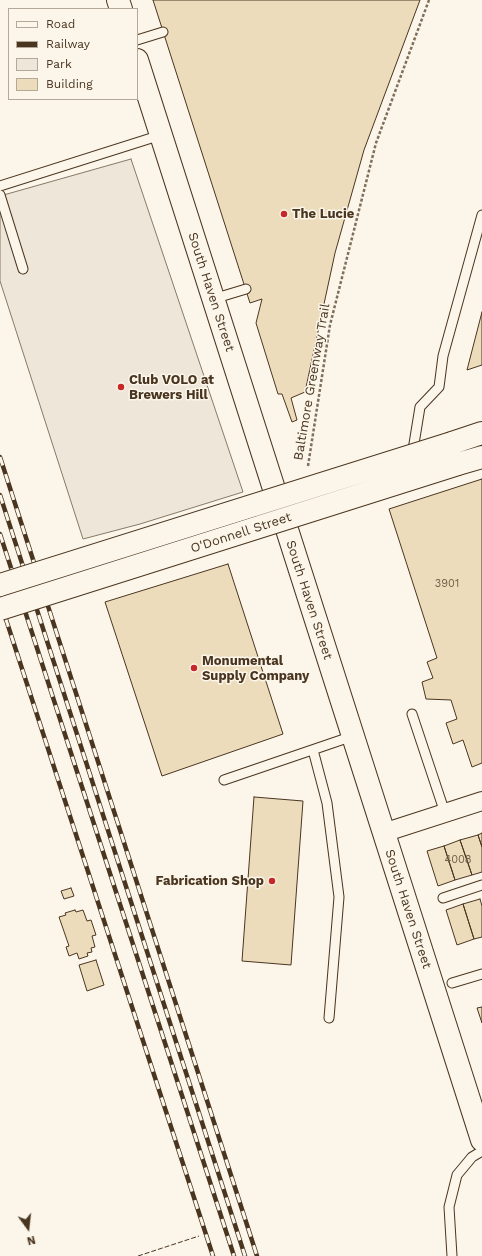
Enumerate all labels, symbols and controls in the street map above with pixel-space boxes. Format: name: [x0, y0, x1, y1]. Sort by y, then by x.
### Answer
legend: [8, 8, 138, 100]
text: Road: [46, 17, 75, 31]
text: Railway: [46, 37, 90, 51]
text: Park: [46, 57, 72, 71]
text: Building: [46, 77, 93, 91]
place label: The Lucie: [292, 206, 354, 222]
marker: The Lucie: [279, 209, 289, 219]
street label: South Haven Street: [184, 230, 238, 354]
street label: Baltimore Greenway Trail: [291, 302, 333, 462]
place label: Club VOLO at Brewers Hill: [129, 372, 214, 403]
marker: Club VOLO at Brewers Hill: [116, 382, 126, 392]
street label: O'Donnell Street: [189, 509, 293, 557]
street label: South Haven Street: [282, 538, 336, 662]
house number: 3901: [435, 577, 459, 591]
place label: Monumental Supply Company: [202, 653, 309, 684]
marker: Monumental Supply Company: [189, 663, 199, 673]
street label: South Haven Street: [381, 847, 435, 971]
house number: 4008: [444, 853, 472, 867]
place label: Fabrication Shop: [156, 873, 264, 889]
marker: Fabrication Shop: [267, 876, 277, 886]
north arrow: [8, 1208, 48, 1248]
text: N: [26, 1233, 37, 1247]

